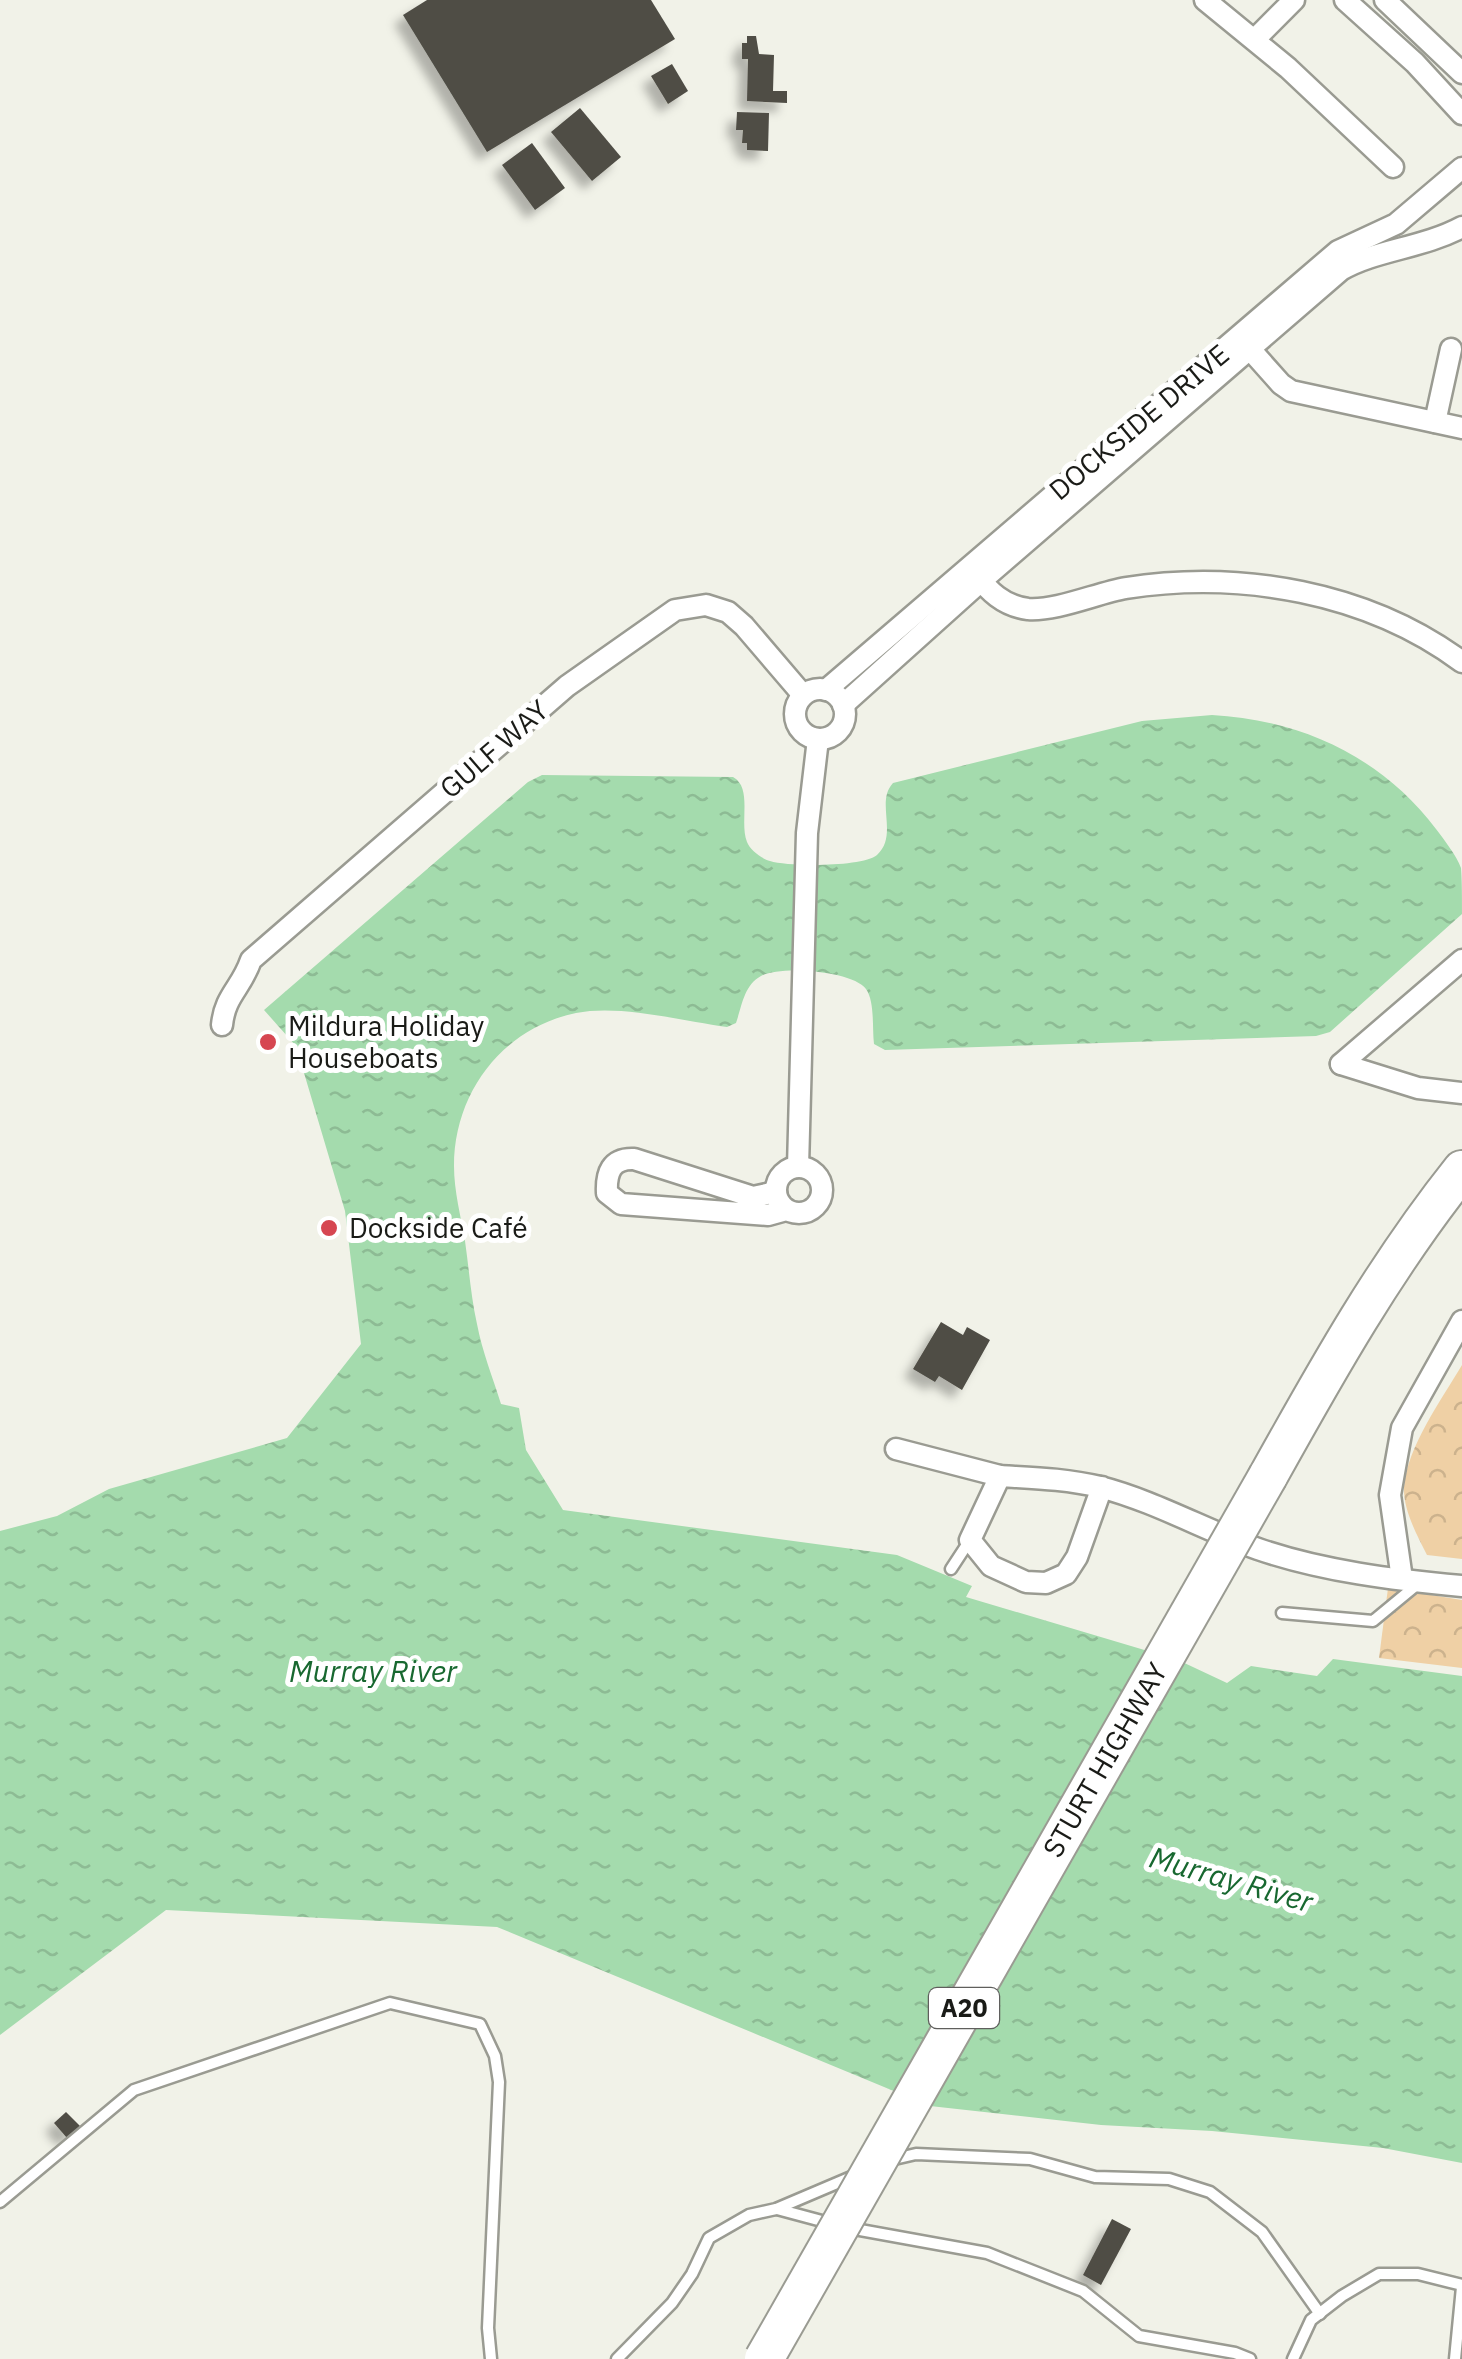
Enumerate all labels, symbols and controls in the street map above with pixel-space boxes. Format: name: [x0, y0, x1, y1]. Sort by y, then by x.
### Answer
street label: DOCKSIDE DRIVE: [1041, 335, 1236, 508]
street label: GULF WAY: [431, 691, 556, 806]
place label: Mildura Holiday Houseboats: [288, 1007, 484, 1076]
marker: Mildura Holiday Houseboats: [257, 1031, 279, 1053]
place label: Dockside Café: [349, 1209, 528, 1246]
marker: Dockside Café: [318, 1217, 340, 1239]
water label: Murray River: [289, 1651, 458, 1690]
street label: STURT HIGHWAY: [1034, 1655, 1176, 1864]
water label: Murray River: [1145, 1837, 1319, 1921]
road number: A20: [929, 1988, 999, 2028]

